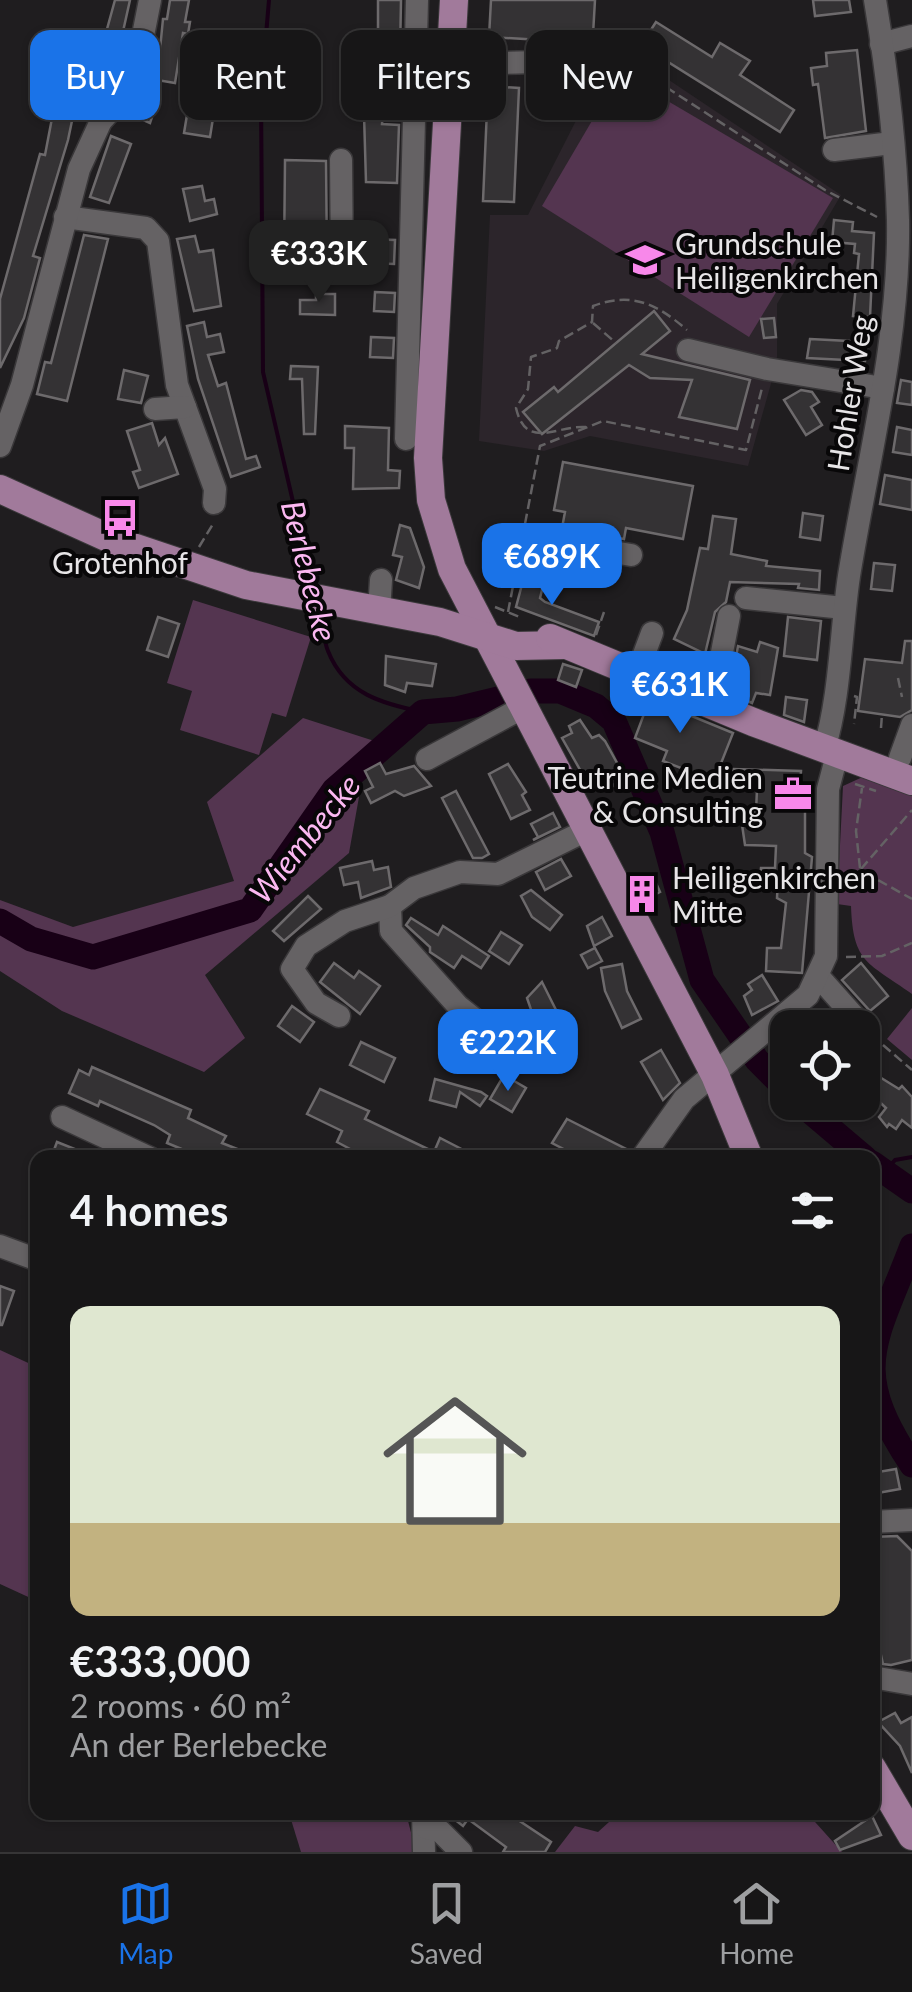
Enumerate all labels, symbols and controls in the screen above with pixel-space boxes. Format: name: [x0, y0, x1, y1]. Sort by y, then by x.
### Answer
chip: Buy: [30, 30, 160, 120]
chip: Rent: [180, 30, 321, 120]
chip: Filters: [341, 30, 506, 120]
chip: New: [526, 30, 668, 120]
pin: €333K: [249, 220, 389, 305]
place label: Grundschule Heiligenkirchen: [675, 225, 879, 295]
text: €333K: [271, 233, 367, 272]
school or university icon: Grundschule Heiligenkirchen: [624, 239, 666, 281]
street label: Hohler Weg: [819, 312, 879, 474]
water label: Berlebecke: [274, 496, 346, 646]
bus stop icon: Grotenhof: [99, 497, 141, 539]
pin: €689K: [482, 523, 622, 608]
text: €689K: [504, 536, 600, 575]
place label: Grotenhof: [52, 544, 188, 580]
pin: €631K: [610, 651, 750, 736]
text: €631K: [632, 664, 728, 703]
place label: Teutrine Medien & Consulting: [547, 759, 763, 829]
water label: Wiembecke: [240, 766, 368, 910]
office icon: Teutrine Medien & Consulting: [772, 773, 814, 815]
place label: Heiligenkirchen Mitte: [672, 859, 876, 929]
building icon: Heiligenkirchen Mitte: [621, 873, 663, 915]
pin: €222K: [438, 1009, 578, 1094]
map controls: [770, 1010, 880, 1120]
button: locate: [770, 1010, 880, 1120]
text: €222K: [460, 1022, 556, 1061]
icon: filters: [785, 1183, 840, 1238]
text: 4 homes: [70, 1185, 228, 1235]
icon: home: [365, 1371, 545, 1551]
text: €333,000: [70, 1636, 250, 1686]
text: 2 rooms · 60 m²: [70, 1686, 291, 1725]
text: An der Berlebecke: [70, 1725, 327, 1764]
tab: Map: [118, 1876, 173, 1970]
tab: Saved: [410, 1876, 483, 1970]
tab: Home: [719, 1876, 794, 1970]

